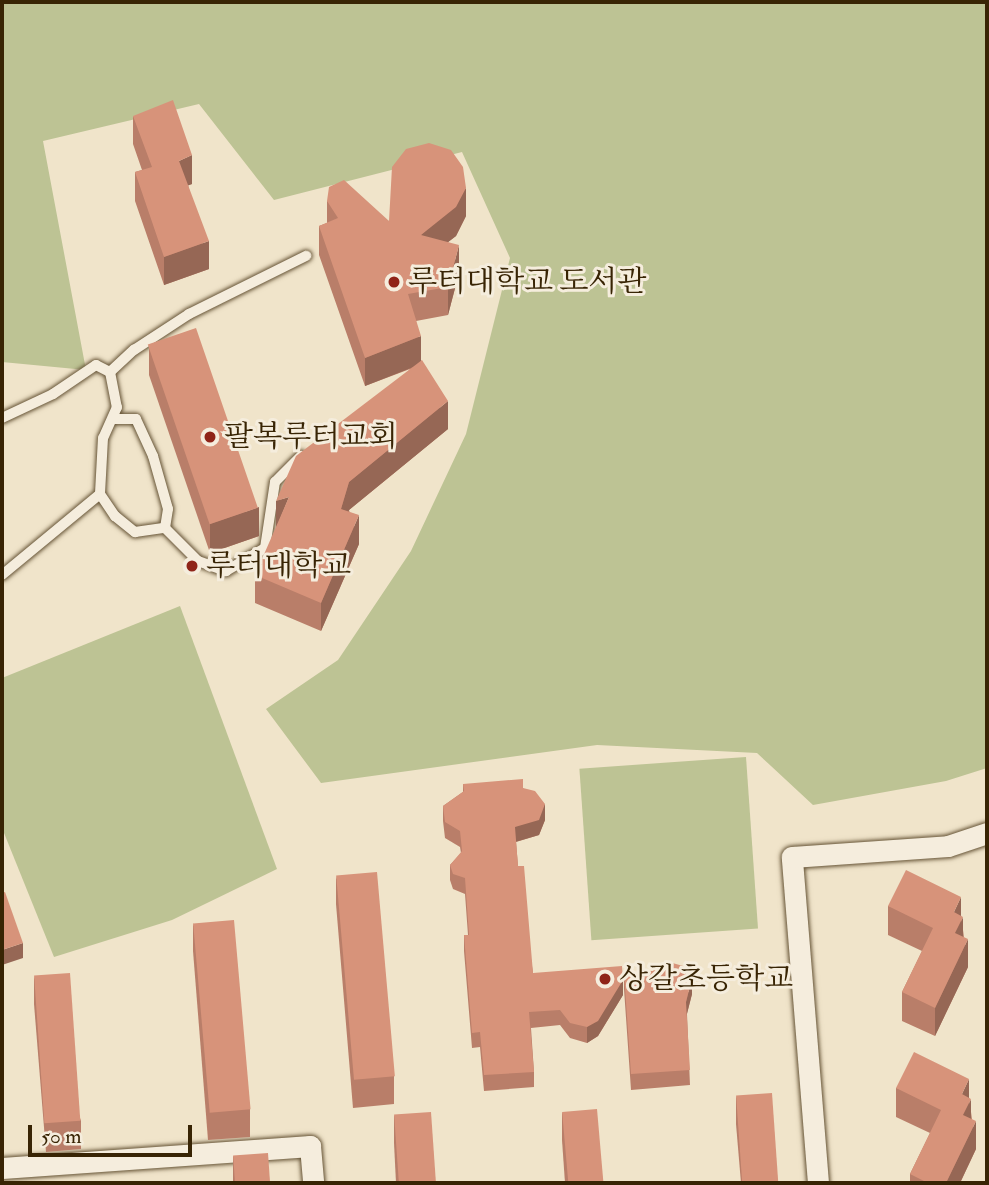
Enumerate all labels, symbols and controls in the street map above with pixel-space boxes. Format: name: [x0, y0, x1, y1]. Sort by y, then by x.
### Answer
place label: 루터대학교 도서관: [408, 264, 646, 300]
marker: 루터대학교 도서관: [386, 274, 402, 290]
place label: 팔복루터교회: [224, 419, 398, 455]
marker: 팔복루터교회: [202, 429, 218, 445]
place label: 루터대학교: [206, 548, 351, 584]
marker: 루터대학교: [184, 558, 200, 574]
place label: 상갈초등학교: [619, 961, 793, 997]
marker: 상갈초등학교: [597, 971, 613, 987]
scale bar: [32, 1112, 196, 1156]
text: 50 m: [41, 1123, 82, 1150]

